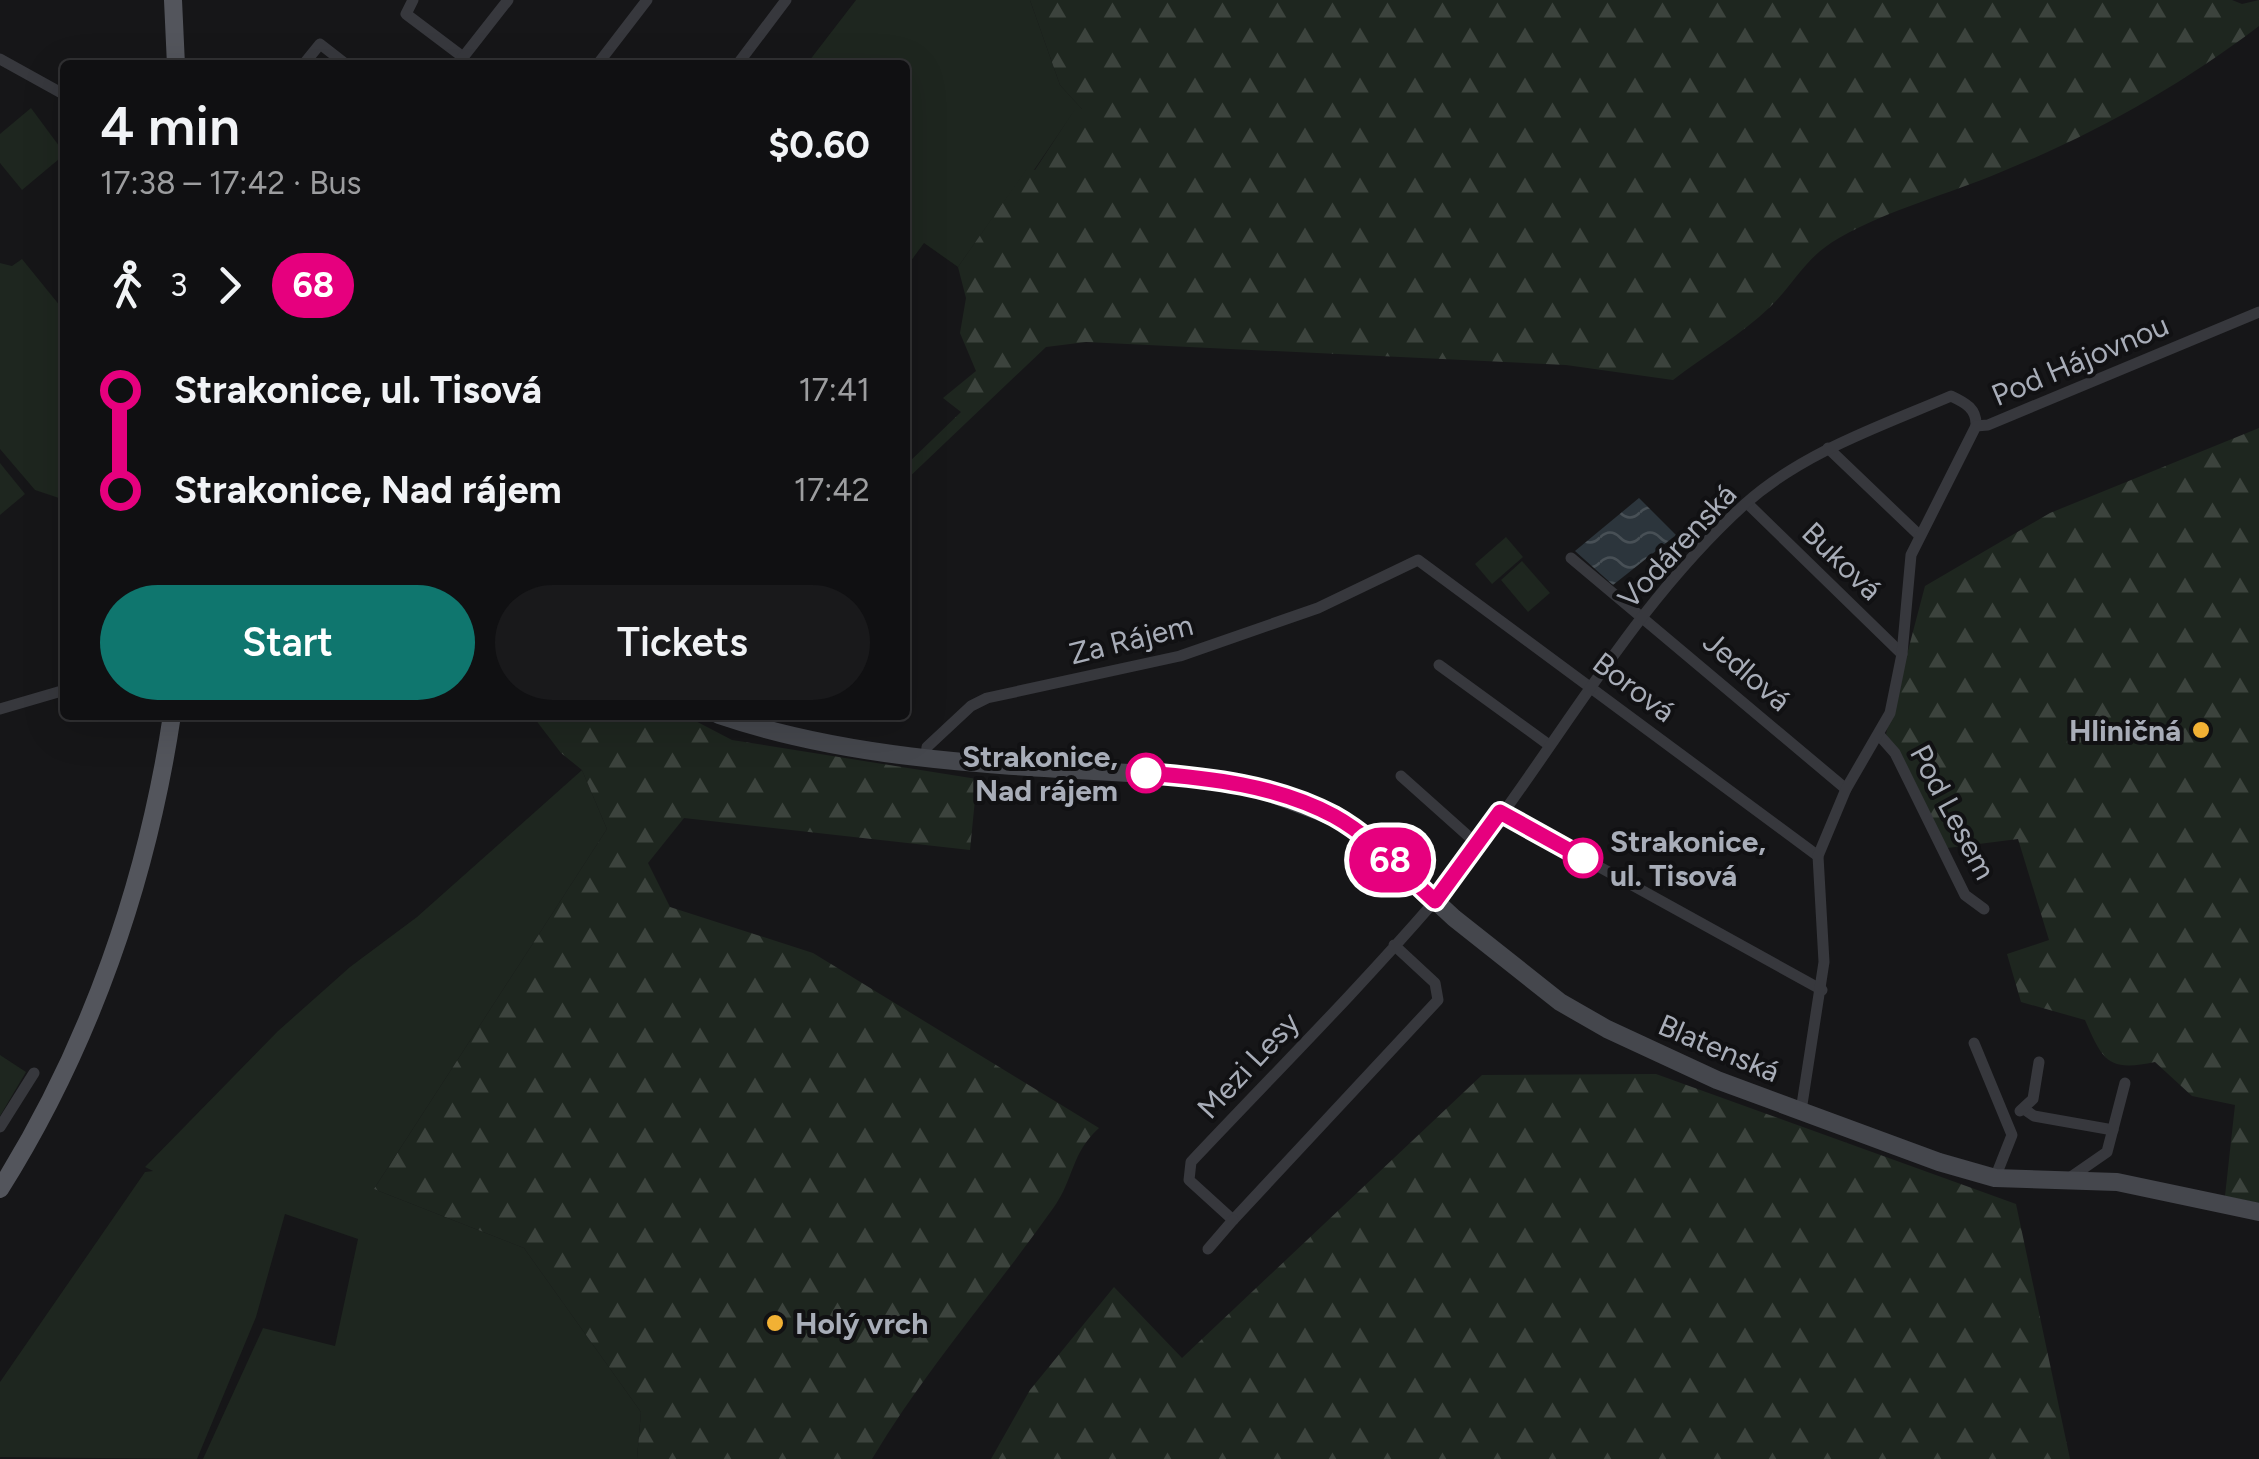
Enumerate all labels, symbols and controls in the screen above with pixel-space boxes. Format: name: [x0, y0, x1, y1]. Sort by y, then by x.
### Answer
text: 4 min: [100, 93, 240, 159]
text: $0.60: [768, 122, 870, 168]
text: 17:38 – 17:42 · Bus: [100, 164, 361, 202]
icon: walk: [100, 258, 155, 313]
icon: forward: [202, 258, 257, 313]
text: 68: [292, 264, 334, 306]
text: 3: [170, 266, 187, 304]
street label: Pod Hájovnou: [1986, 306, 2174, 414]
text: Strakonice, ul. Tisová: [174, 367, 542, 413]
text: 17:41: [798, 371, 870, 409]
text: Strakonice, Nad rájem: [174, 467, 562, 513]
text: 17:42: [794, 471, 870, 509]
street label: Vodárenská: [1610, 476, 1744, 616]
street label: Buková: [1794, 514, 1890, 608]
button: Start: [100, 585, 475, 700]
button: Tickets: [495, 585, 870, 700]
street label: Za Rájem: [1065, 606, 1197, 672]
street label: Jedlová: [1696, 623, 1798, 719]
street label: Borová: [1586, 644, 1682, 730]
place label: Hliničná: [2069, 712, 2181, 749]
marker: Hliničná: [2190, 719, 2212, 741]
place label: Strakonice, Nad rájem: [962, 738, 1118, 809]
street label: Pod Lesem: [1902, 738, 2004, 886]
marker: Strakonice, Nad rájem: [1127, 754, 1165, 792]
place label: Strakonice, ul. Tisová: [1610, 823, 1766, 894]
line badge: 68: [1345, 828, 1435, 892]
text: 68: [1369, 839, 1411, 881]
marker: Strakonice, ul. Tisová: [1564, 839, 1602, 877]
street label: Mezi Lesy: [1189, 1004, 1307, 1126]
street label: Blatenská: [1653, 1006, 1785, 1090]
place label: Holý vrch: [795, 1305, 928, 1342]
marker: Holý vrch: [764, 1312, 786, 1334]

